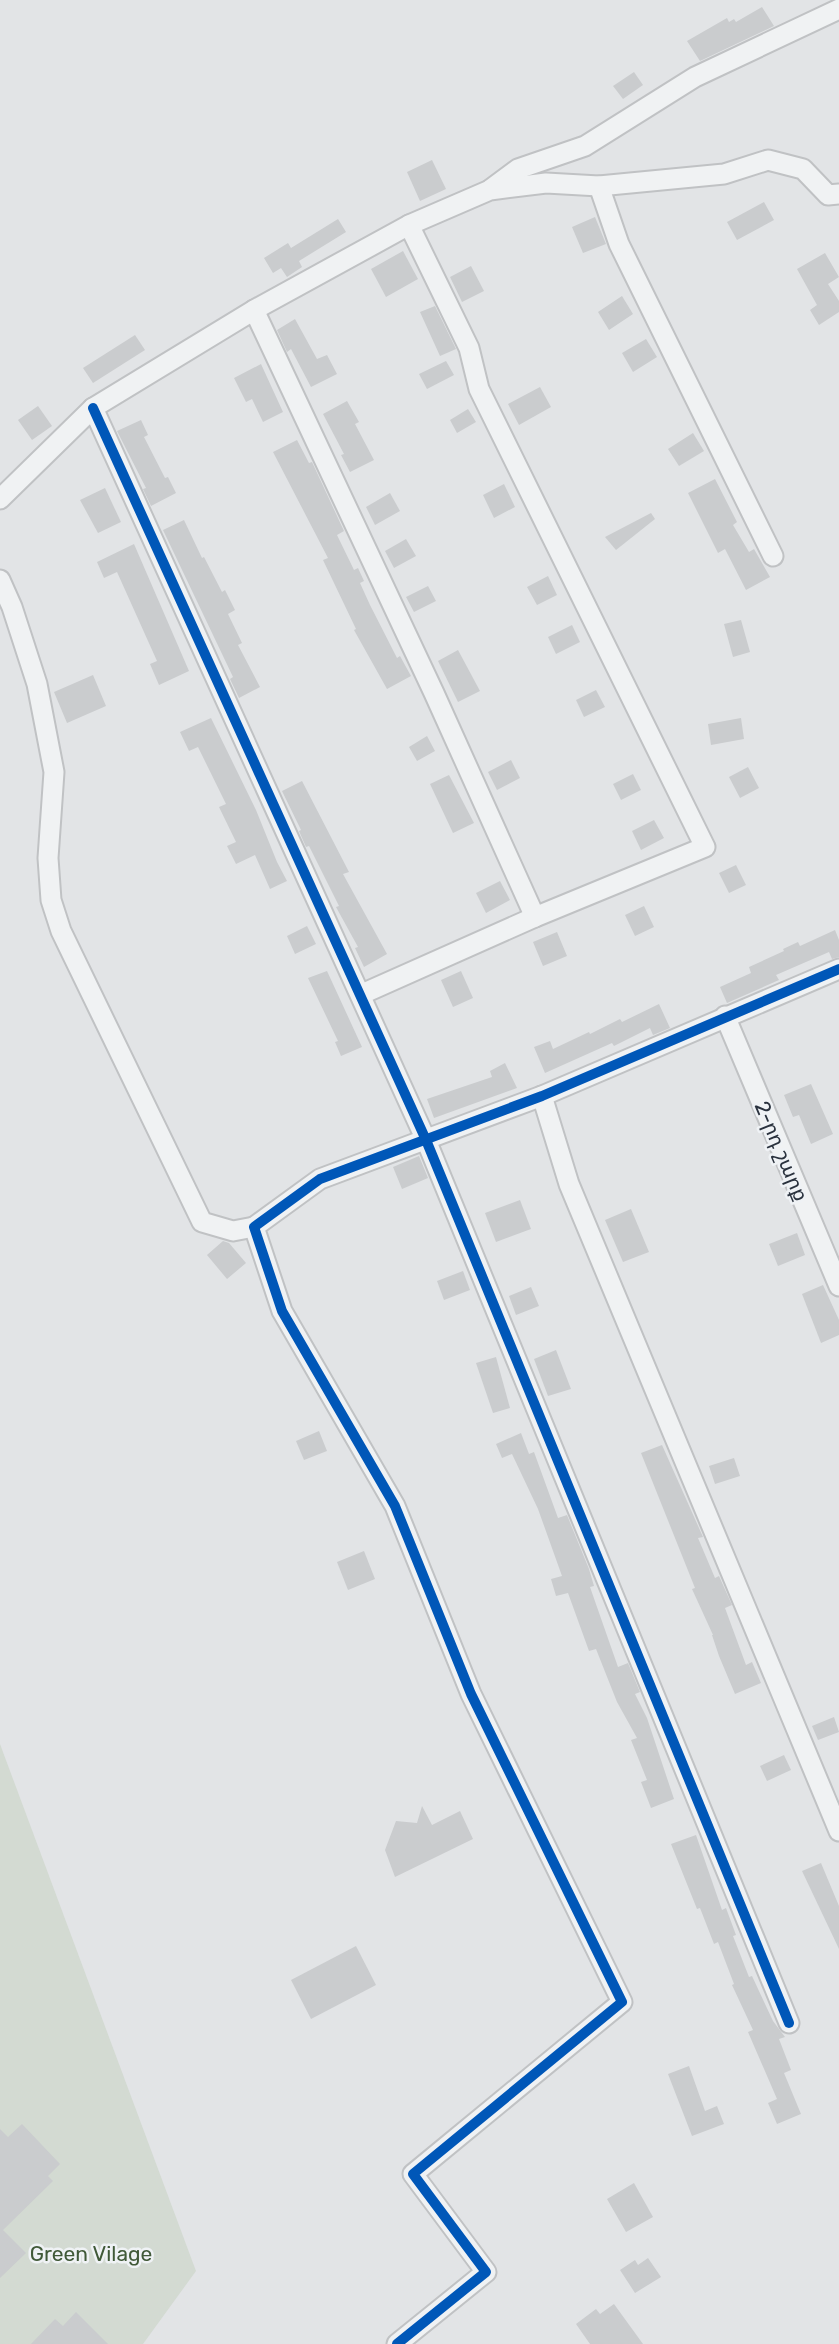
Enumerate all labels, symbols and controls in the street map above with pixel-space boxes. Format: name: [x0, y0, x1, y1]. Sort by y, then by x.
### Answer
street label: 2-րդ շարք: [750, 1097, 814, 1205]
park label: Green Vilage: [30, 2241, 152, 2266]

